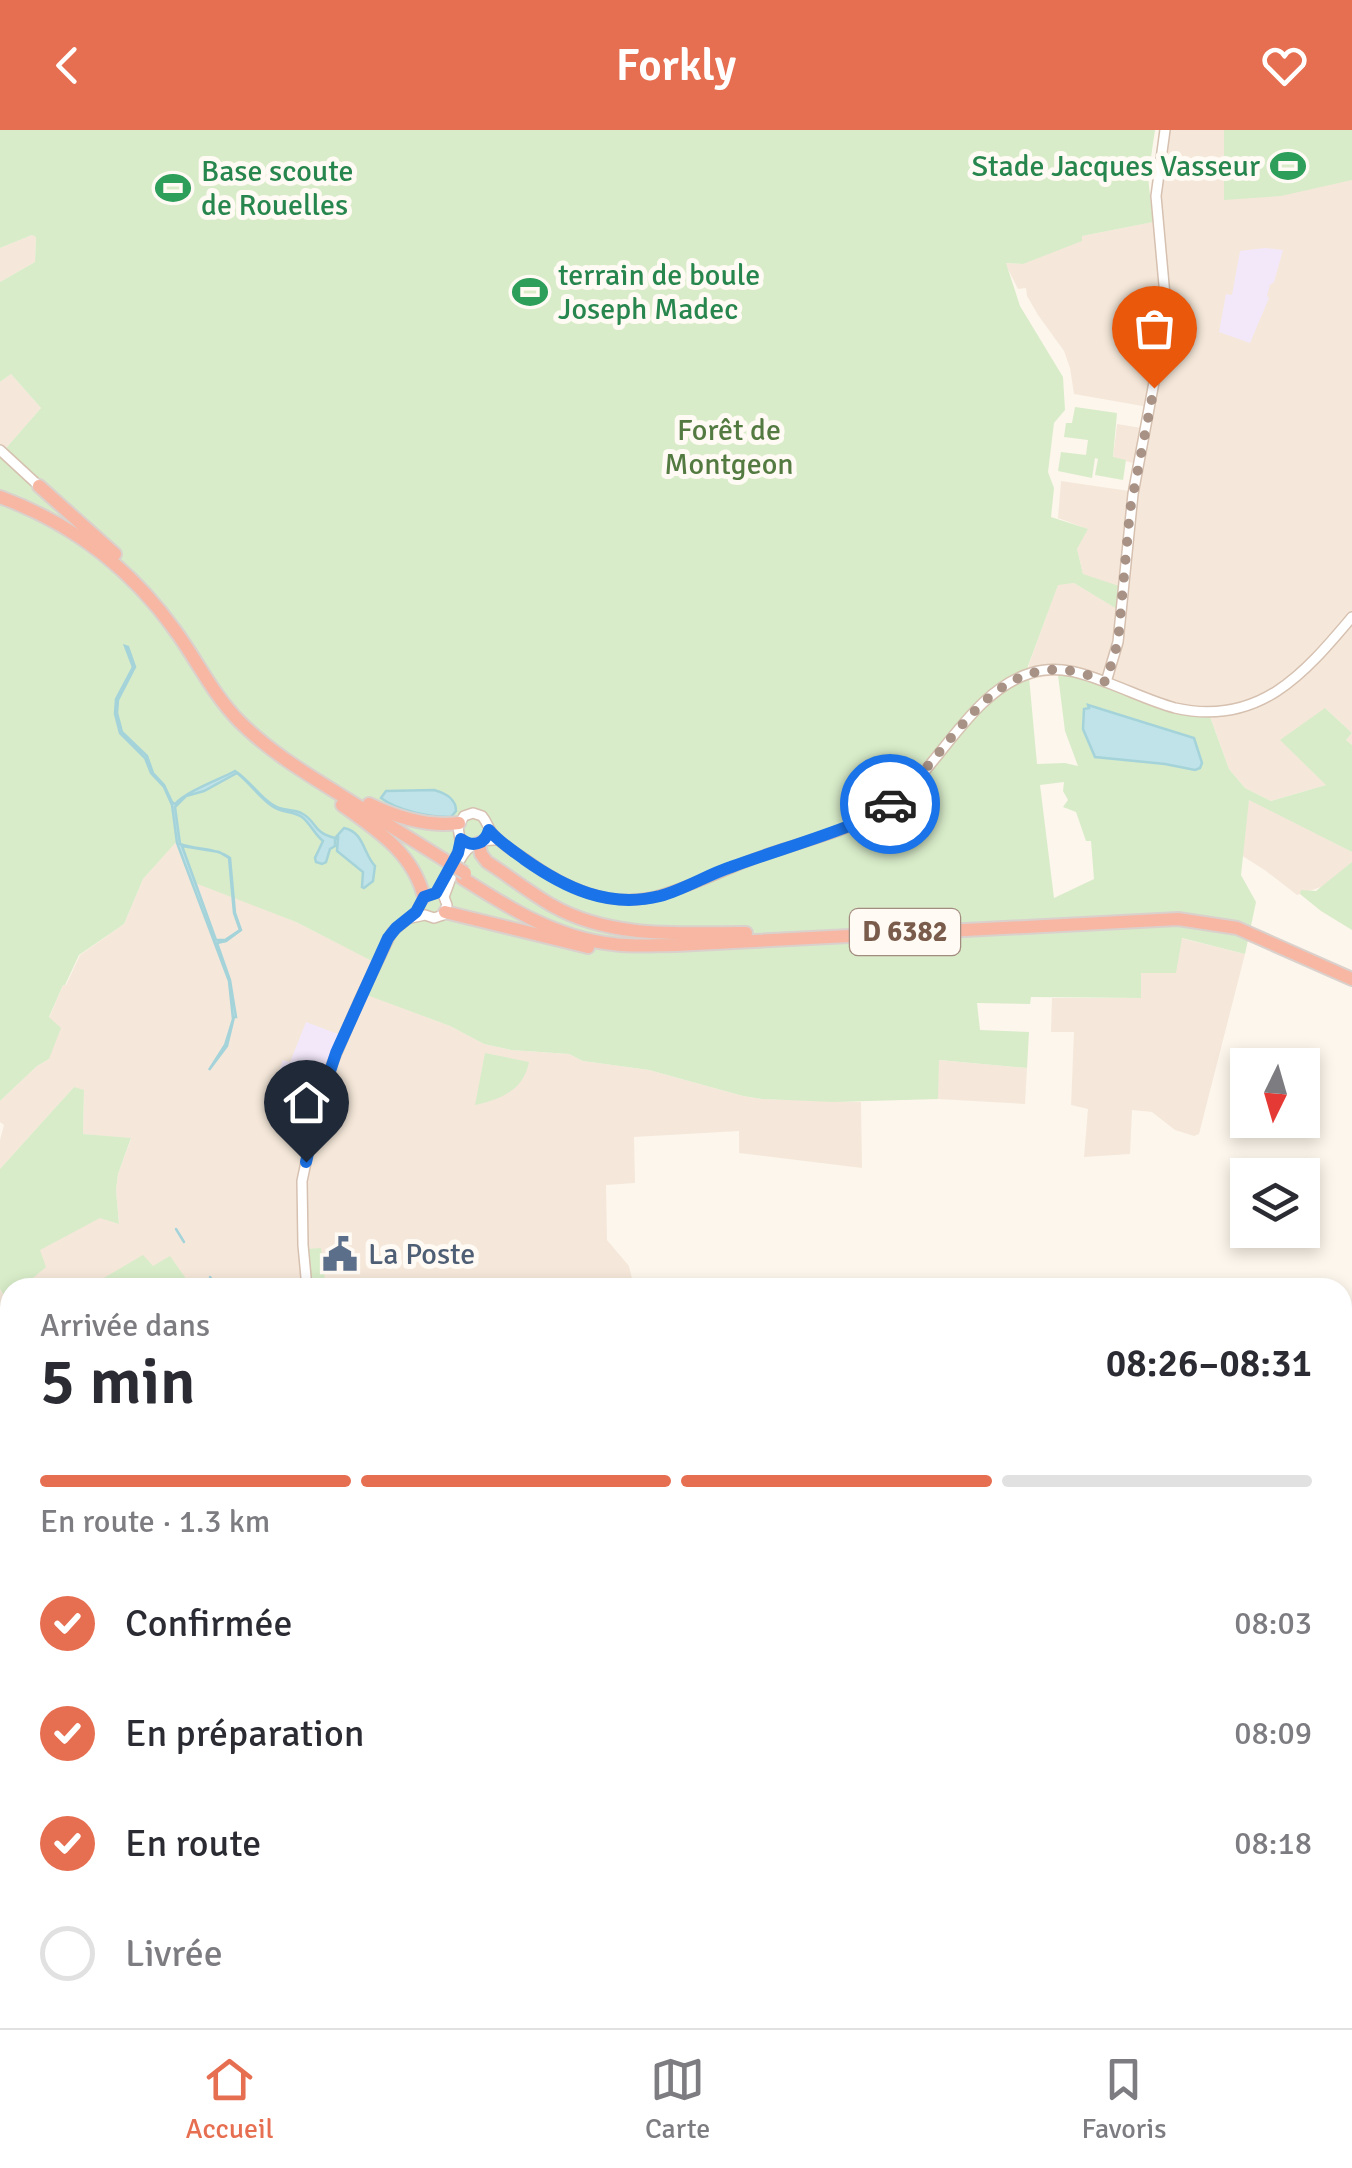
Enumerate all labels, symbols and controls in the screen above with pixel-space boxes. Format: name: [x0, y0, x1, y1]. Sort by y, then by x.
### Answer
icon: back: [40, 38, 95, 93]
text: Forkly: [616, 38, 736, 93]
icon: heart: [1257, 38, 1312, 93]
sports icon: Stade Jacques Vasseur: [1269, 147, 1307, 185]
place label: Stade Jacques Vasseur: [971, 148, 1260, 185]
place label: Base scoute de Rouelles: [201, 153, 353, 224]
sports icon: Base scoute de Rouelles: [154, 169, 192, 207]
place label: terrain de boule Joseph Madec: [558, 257, 760, 328]
sports icon: terrain de boule Joseph Madec: [511, 273, 549, 311]
pin: [1112, 286, 1197, 389]
icon: bag: [1127, 301, 1182, 356]
park label: Forêt de Montgeon: [664, 412, 794, 483]
courier: [840, 754, 940, 854]
icon: car: [863, 777, 918, 832]
road number: D 6382: [850, 909, 960, 955]
north arrow: [1230, 1048, 1320, 1138]
map controls: [1230, 1048, 1320, 1248]
pin: [264, 1060, 349, 1163]
icon: home: [279, 1075, 334, 1130]
button: layers: [1230, 1158, 1320, 1248]
public building icon: La Poste: [321, 1235, 359, 1273]
place label: La Poste: [368, 1236, 475, 1273]
text: Arrivée dans: [40, 1306, 210, 1345]
text: 08:26–08:31: [1106, 1340, 1312, 1387]
text: 5 min: [40, 1342, 196, 1422]
text: En route · 1.3 km: [40, 1502, 270, 1541]
icon: check: [40, 1596, 95, 1651]
text: Confirmée: [125, 1600, 293, 1647]
text: 08:03: [1234, 1604, 1312, 1643]
icon: check: [40, 1706, 95, 1761]
text: En préparation: [125, 1710, 364, 1757]
text: 08:09: [1234, 1714, 1312, 1753]
icon: check: [40, 1816, 95, 1871]
text: En route: [125, 1820, 261, 1867]
text: 08:18: [1234, 1824, 1312, 1863]
text: Livrée: [125, 1930, 223, 1977]
tab: Accueil: [186, 2052, 274, 2146]
tab: Carte: [645, 2052, 710, 2146]
tab: Favoris: [1081, 2052, 1166, 2146]

